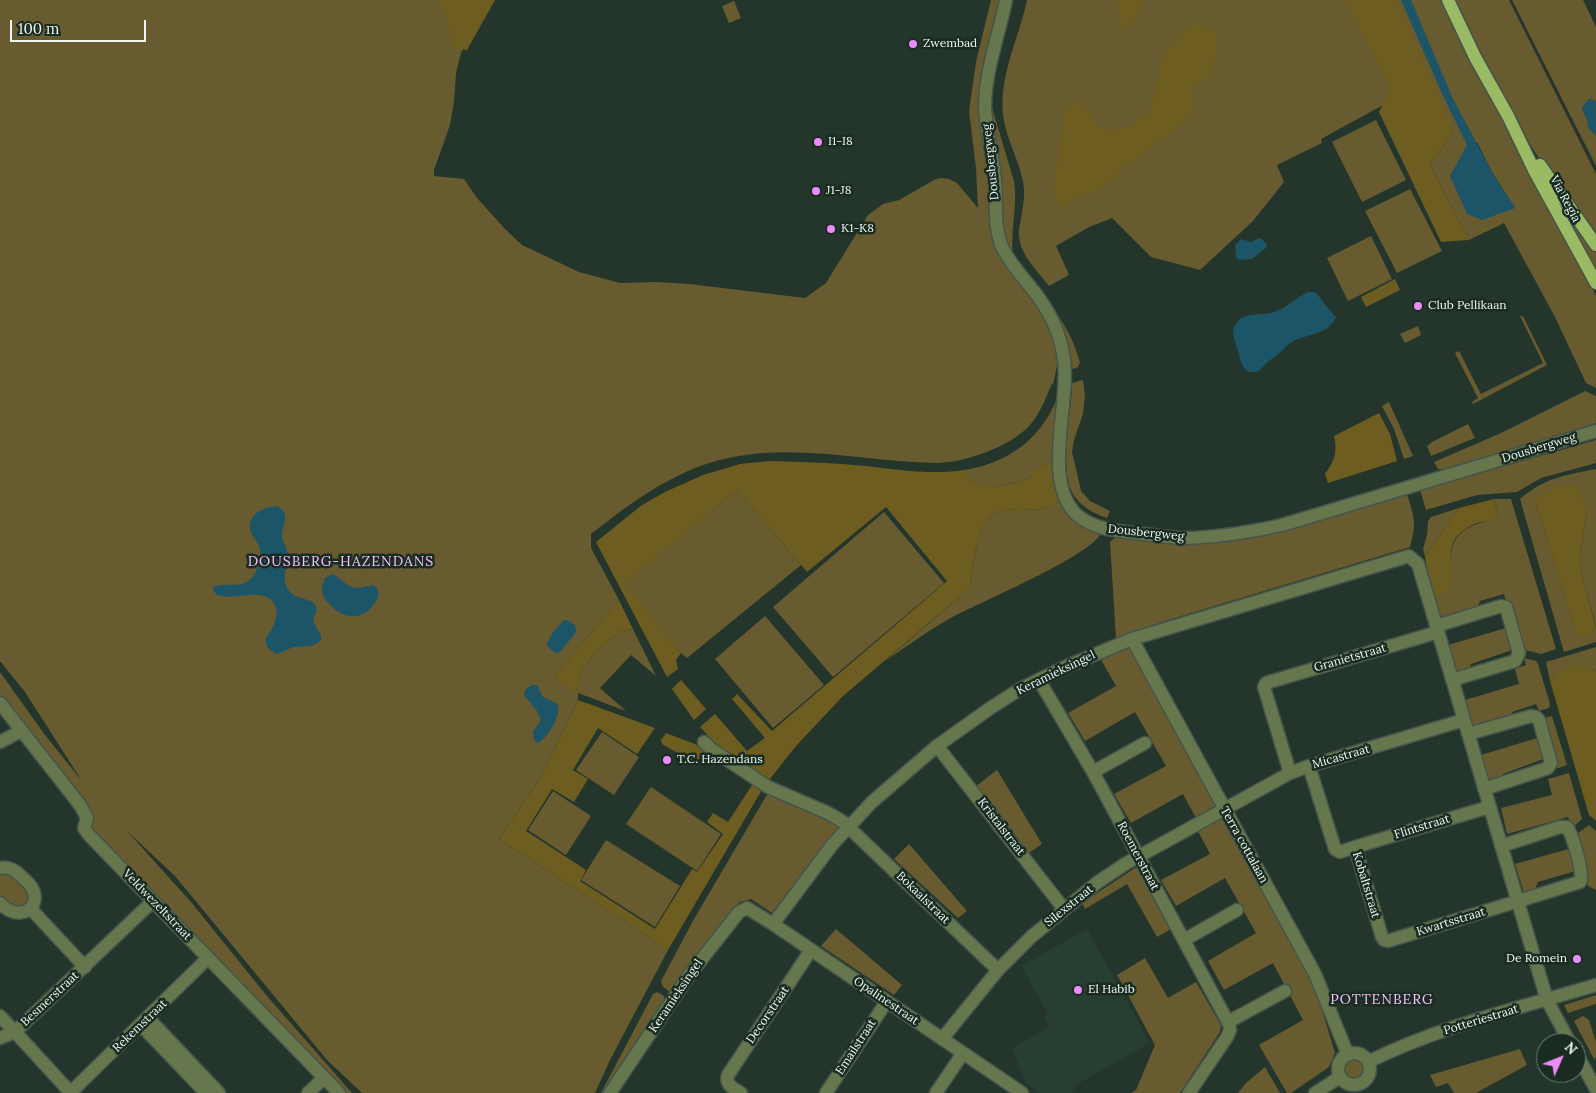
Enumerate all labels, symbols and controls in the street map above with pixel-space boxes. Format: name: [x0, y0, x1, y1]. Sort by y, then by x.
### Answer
scale bar: [12, 10, 149, 42]
text: 100 m: [18, 19, 59, 38]
place label: Zwembad: [923, 37, 977, 51]
marker: Zwembad: [907, 38, 919, 50]
street label: Dousbergweg: [980, 123, 1002, 201]
place label: I1-I8: [828, 135, 853, 149]
marker: I1-I8: [812, 136, 824, 148]
street label: Via Regia: [1547, 173, 1583, 225]
place label: J1-J8: [826, 184, 851, 198]
marker: J1-J8: [810, 185, 822, 197]
place label: K1-K8: [841, 222, 874, 236]
marker: K1-K8: [825, 223, 837, 235]
place label: Club Pellikaan: [1428, 299, 1507, 313]
marker: Club Pellikaan: [1412, 300, 1424, 312]
street label: Dousbergweg: [1500, 430, 1578, 466]
street label: Dousbergweg: [1107, 522, 1185, 544]
district label: DOUSBERG-HAZENDANS: [245, 554, 437, 570]
street label: Granietstraat: [1312, 641, 1388, 675]
street label: Keramieksingel: [1014, 648, 1098, 698]
street label: Micastraat: [1311, 742, 1371, 772]
place label: T.C. Hazendans: [677, 753, 763, 767]
marker: T.C. Hazendans: [661, 754, 673, 766]
street label: Kristalstraat: [974, 796, 1028, 858]
street label: Terra cottalaan: [1217, 804, 1271, 886]
street label: Flintstraat: [1393, 812, 1451, 842]
street label: Roemerstraat: [1114, 819, 1162, 893]
street label: Kobaltstraat: [1349, 850, 1383, 920]
street label: Veldwezeltstraat: [120, 867, 194, 943]
street label: Bokaalstraat: [893, 869, 953, 927]
street label: Silexstraat: [1042, 882, 1096, 930]
street label: Kwartsstraat: [1415, 905, 1487, 939]
place label: De Romein: [1506, 952, 1567, 966]
marker: De Romein: [1571, 953, 1583, 965]
street label: Keramieksingel: [646, 957, 706, 1035]
street label: Besmerstraat: [18, 968, 82, 1030]
street label: Opalinestraat: [851, 974, 921, 1028]
place label: El Habib: [1088, 983, 1135, 997]
street label: Decorstraat: [744, 984, 792, 1046]
marker: El Habib: [1072, 984, 1084, 996]
district label: POTTENBERG: [1329, 992, 1435, 1008]
street label: Rekemstraat: [110, 997, 170, 1055]
street label: Potteriestraat: [1442, 1002, 1520, 1038]
street label: Emailstraat: [833, 1017, 879, 1077]
north arrow: [1536, 1033, 1586, 1083]
text: N: [1561, 1038, 1581, 1058]

